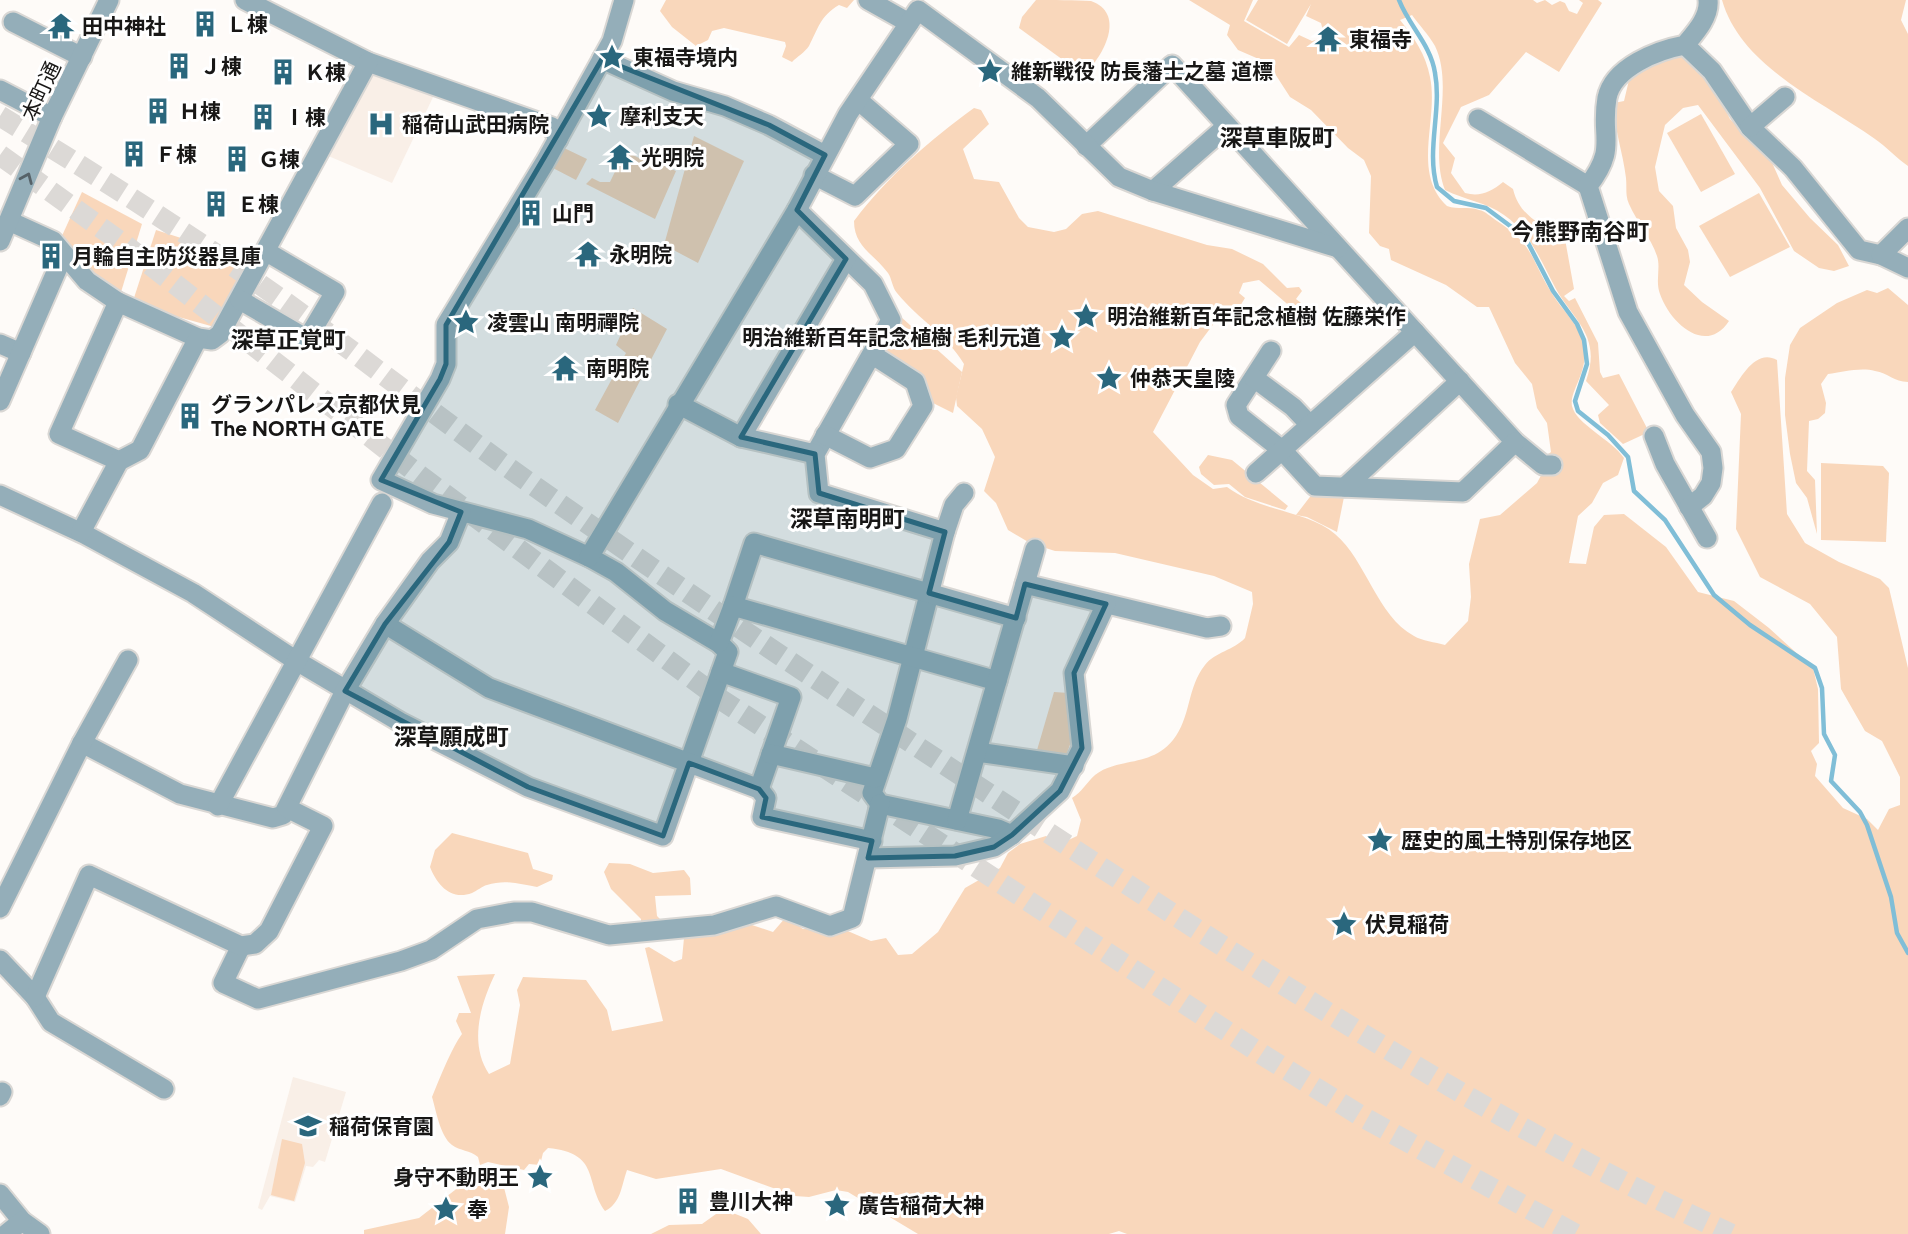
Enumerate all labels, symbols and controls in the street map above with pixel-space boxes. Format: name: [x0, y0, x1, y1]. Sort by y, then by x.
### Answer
building icon: Ｌ棟: [190, 9, 220, 39]
temple icon: 田中神社: [46, 11, 76, 41]
place label: Ｌ棟: [226, 12, 268, 37]
place label: 田中神社: [82, 14, 166, 39]
temple icon: 東福寺: [1313, 24, 1343, 54]
place label: 東福寺: [1349, 27, 1412, 52]
place icon: 東福寺境内: [597, 42, 627, 72]
place label: 東福寺境内: [633, 45, 738, 70]
building icon: Ｊ棟: [164, 51, 194, 81]
place label: Ｊ棟: [200, 54, 242, 79]
place icon: 維新戦役 防長藩士之墓 道標: [975, 56, 1005, 86]
street label: 本町通: [16, 57, 66, 125]
building icon: Ｋ棟: [268, 57, 298, 87]
place label: 維新戦役 防長藩士之墓 道標: [1011, 59, 1273, 84]
place label: Ｋ棟: [304, 60, 346, 85]
building icon: Ｈ棟: [143, 96, 173, 126]
place label: Ｈ棟: [179, 99, 221, 124]
place icon: 摩利支天: [584, 101, 614, 131]
building icon: Ⅰ棟: [248, 102, 278, 132]
place label: 摩利支天: [620, 104, 704, 129]
place label: Ⅰ棟: [284, 105, 326, 130]
hospital icon: 稲荷山武田病院: [366, 109, 396, 139]
place label: 稲荷山武田病院: [402, 112, 549, 137]
district label: 深草車阪町: [1220, 124, 1335, 152]
building icon: Ｆ棟: [119, 139, 149, 169]
place label: Ｆ棟: [155, 142, 197, 167]
temple icon: 光明院: [605, 142, 635, 172]
building icon: Ｇ棟: [222, 144, 252, 174]
place label: 光明院: [641, 145, 704, 170]
place label: Ｇ棟: [258, 147, 300, 172]
one-way arrow: [19, 173, 33, 185]
building icon: Ｅ棟: [201, 189, 231, 219]
place label: Ｅ棟: [237, 192, 279, 217]
building icon: 山門: [516, 198, 546, 228]
place label: 山門: [552, 201, 594, 226]
district label: 今熊野南谷町: [1511, 218, 1649, 246]
temple icon: 永明院: [573, 239, 603, 269]
building icon: 月輪自主防災器具庫: [36, 241, 66, 271]
place label: 永明院: [609, 242, 672, 267]
place label: 月輪自主防災器具庫: [72, 244, 261, 269]
place icon: 明治維新百年記念植樹 佐藤栄作: [1071, 301, 1101, 331]
place label: 明治維新百年記念植樹 佐藤栄作: [1107, 304, 1406, 329]
place icon: 凌雲山 南明禪院: [451, 307, 481, 337]
place label: 凌雲山 南明禪院: [487, 310, 639, 335]
place icon: 明治維新百年記念植樹 毛利元道: [1047, 322, 1077, 352]
place label: 明治維新百年記念植樹 毛利元道: [742, 325, 1041, 350]
district label: 深草正覚町: [231, 326, 346, 354]
temple icon: 南明院: [550, 353, 580, 383]
place label: 南明院: [586, 356, 649, 381]
place icon: 仲恭天皇陵: [1094, 363, 1124, 393]
place label: 仲恭天皇陵: [1130, 366, 1235, 391]
place label: グランパレス京都伏見 The NORTH GATE: [211, 392, 421, 441]
building icon: グランパレス京都伏見 The NORTH GATE: [175, 401, 205, 431]
district label: 深草南明町: [790, 505, 905, 533]
district label: 深草願成町: [394, 723, 509, 751]
place icon: 歴史的風土特別保存地区: [1365, 825, 1395, 855]
place label: 歴史的風土特別保存地区: [1401, 828, 1632, 853]
place icon: 伏見稲荷: [1329, 909, 1359, 939]
place label: 伏見稲荷: [1365, 912, 1449, 937]
school or university icon: 稲荷保育園: [293, 1111, 323, 1141]
place label: 稲荷保育園: [329, 1114, 434, 1139]
place icon: 身守不動明王: [525, 1162, 555, 1192]
place label: 身守不動明王: [393, 1165, 519, 1190]
building icon: 豊川大神: [673, 1186, 703, 1216]
place label: 豊川大神: [709, 1189, 793, 1214]
place icon: 廣告稲荷大神: [822, 1190, 852, 1220]
place label: 廣告稲荷大神: [858, 1193, 984, 1218]
place icon: 奉: [431, 1194, 461, 1224]
place label: 奉: [467, 1197, 488, 1222]

